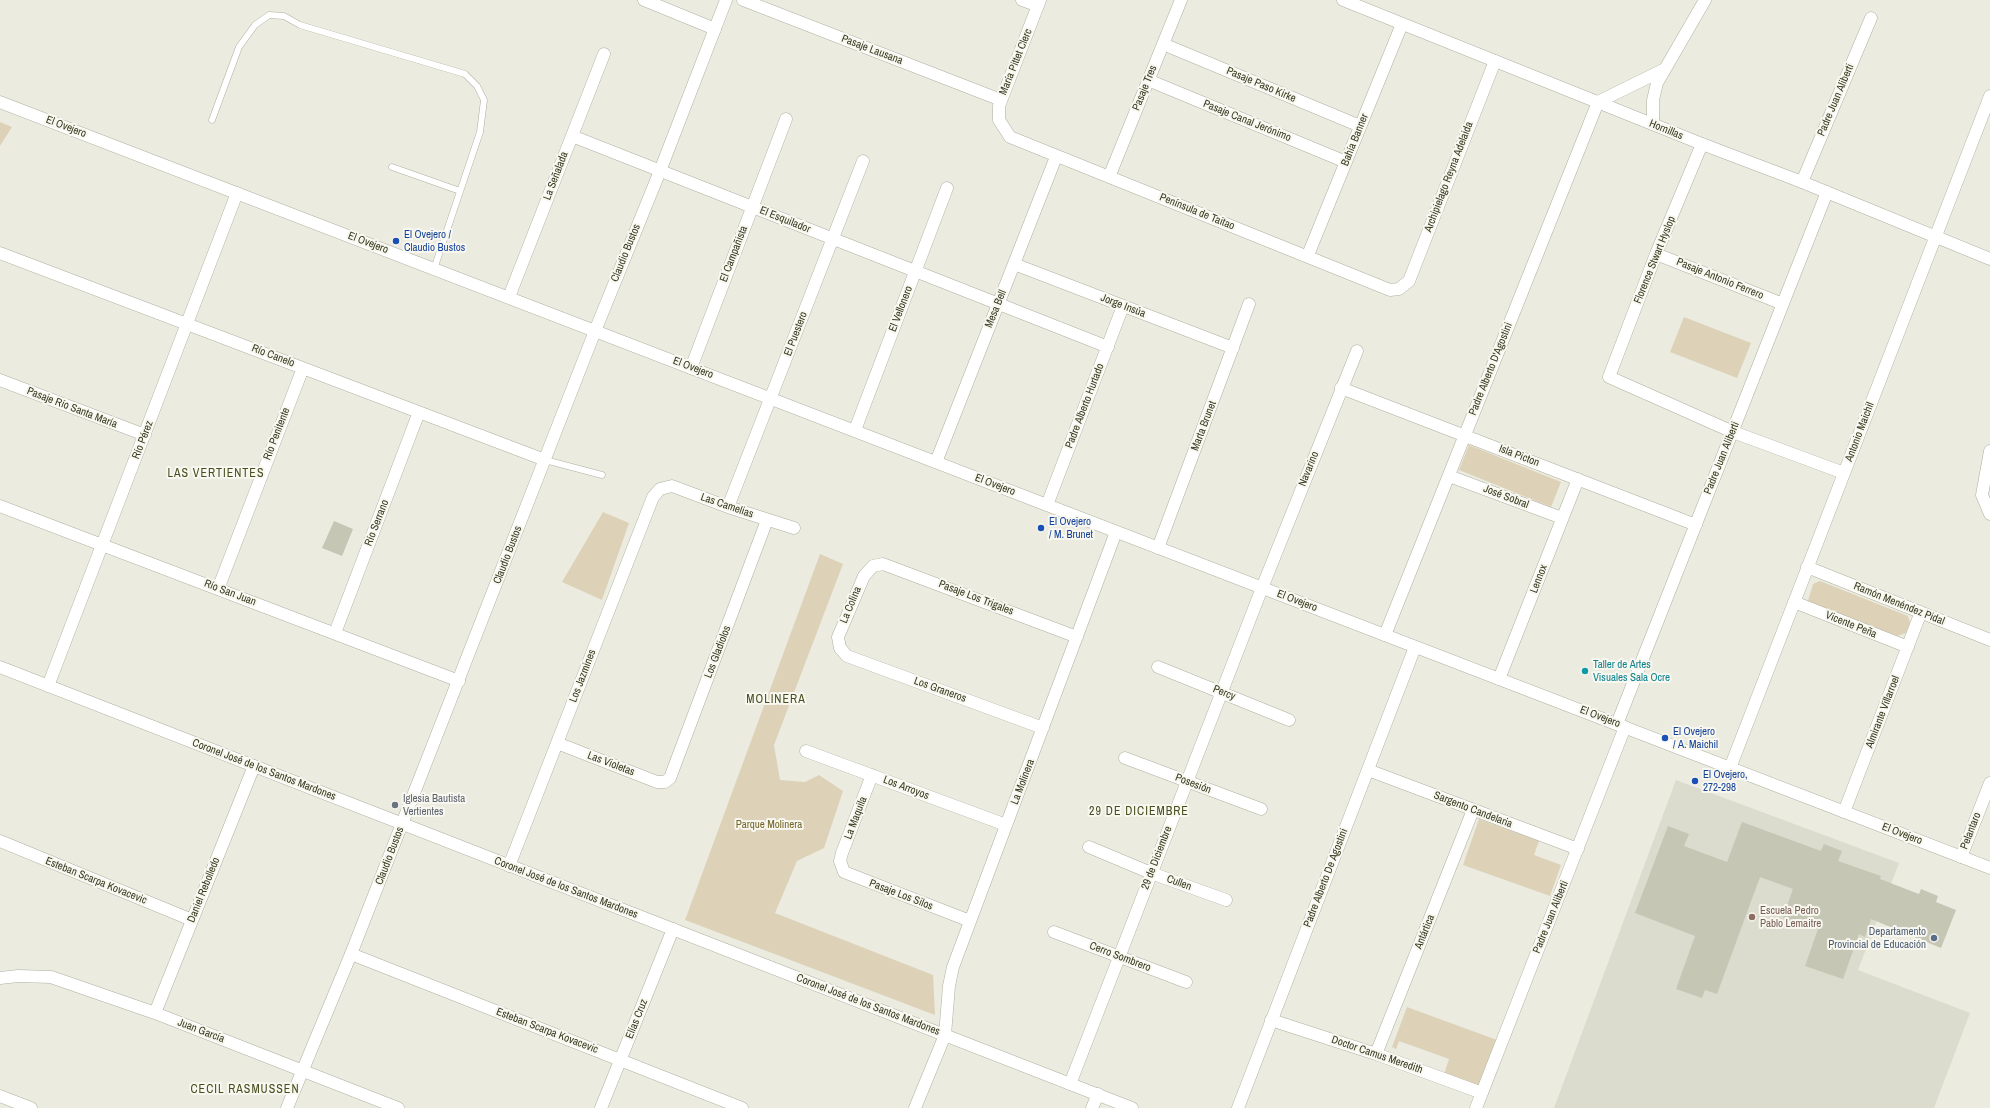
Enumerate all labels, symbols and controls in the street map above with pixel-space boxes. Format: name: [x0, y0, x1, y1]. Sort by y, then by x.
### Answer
street label: María Pittet Clerc: [997, 27, 1035, 97]
street label: Pasaje Lausana: [839, 32, 905, 68]
street label: Padre Juan Aliberti: [1815, 62, 1857, 138]
street label: Pasaje Tres: [1130, 63, 1160, 113]
street label: Pasaje Paso Kirke: [1224, 64, 1298, 106]
street label: Pasaje Canal Jerónimo: [1201, 97, 1293, 145]
street label: Bahía Banner: [1339, 112, 1371, 168]
street label: El Ovejero: [44, 113, 88, 141]
street label: Hornillas: [1647, 117, 1685, 143]
street label: Archipielago Reyna Adelaida: [1422, 120, 1476, 234]
street label: La Señalada: [541, 150, 571, 202]
street label: Península de Taitao: [1157, 191, 1237, 233]
street label: El Esquilador: [758, 204, 812, 236]
street label: Florence Stwart Hyslop: [1631, 214, 1679, 306]
street label: Claudio Bustos: [608, 222, 644, 284]
street label: El Campañista: [717, 224, 751, 284]
place label: El Ovejero / Claudio Bustos: [404, 228, 465, 254]
street label: El Ovejero: [346, 229, 390, 257]
marker: El Ovejero / Claudio Bustos: [391, 236, 401, 246]
street label: Pasaje Antonio Ferrero: [1674, 255, 1766, 303]
street label: El Vellonero: [886, 284, 916, 334]
street label: Mesa Bell: [982, 288, 1010, 330]
street label: Jorge Insúa: [1099, 291, 1147, 321]
street label: El Puestero: [781, 310, 811, 358]
street label: Padre Alberto D'Agostini: [1466, 321, 1516, 417]
street label: Río Canelo: [250, 342, 296, 370]
street label: El Ovejero: [671, 354, 715, 382]
street label: Padre Alberto Hurtado: [1063, 362, 1107, 450]
street label: Pasaje Río Santa María: [25, 385, 119, 431]
street label: Marta Brunet: [1188, 399, 1220, 453]
street label: Antonio Maichil: [1843, 400, 1877, 464]
street label: Río Penitente: [261, 406, 293, 462]
street label: Río Pérez: [130, 419, 156, 461]
street label: Padre Juan Aliberti: [1701, 420, 1743, 496]
street label: Isla Picton: [1497, 442, 1541, 470]
street label: Navarino: [1296, 450, 1322, 488]
district label: LAS VERTIENTES: [168, 467, 264, 481]
street label: El Ovejero: [973, 471, 1017, 499]
street label: José Sobral: [1481, 482, 1531, 512]
street label: Las Camelias: [699, 491, 755, 521]
street label: Río Serrano: [362, 498, 392, 548]
place label: El Ovejero / M. Brunet: [1049, 515, 1093, 541]
marker: El Ovejero / M. Brunet: [1036, 523, 1046, 533]
street label: Claudio Bustos: [491, 524, 525, 586]
street label: Lennox: [1528, 563, 1550, 595]
street label: Río San Juan: [202, 577, 258, 609]
street label: Pasaje Los Trigales: [937, 578, 1015, 618]
street label: Ramón Menéndez Pidal: [1852, 580, 1946, 628]
street label: La Colina: [837, 585, 865, 625]
street label: El Ovejero: [1275, 587, 1319, 615]
street label: Vicente Peña: [1823, 609, 1879, 641]
street label: Los Gladiolos: [702, 624, 734, 680]
street label: Los Jazmines: [567, 648, 599, 704]
place label: Taller de Artes Visuales Sala Ocre: [1593, 658, 1670, 684]
marker: Taller de Artes Visuales Sala Ocre: [1580, 666, 1590, 676]
street label: Los Graneros: [912, 674, 968, 706]
street label: Almirante Villarroel: [1863, 674, 1903, 750]
street label: Percy: [1211, 683, 1237, 703]
district label: MOLINERA: [746, 693, 806, 707]
street label: El Ovejero: [1578, 703, 1622, 731]
place label: El Ovejero / A. Maichil: [1673, 725, 1718, 751]
marker: El Ovejero / A. Maichil: [1660, 733, 1670, 743]
street label: Coronel José de los Santos Mardones: [190, 736, 338, 804]
street label: Las Violetas: [586, 749, 636, 779]
street label: La Molinera: [1008, 757, 1038, 807]
place label: El Ovejero, 272-298: [1703, 768, 1748, 794]
street label: Posesión: [1173, 771, 1213, 797]
street label: Los Arroyos: [881, 773, 931, 803]
marker: El Ovejero, 272-298: [1690, 776, 1700, 786]
street label: Sargento Candelaria: [1432, 789, 1514, 831]
place label: Iglesia Bautista Vertientes: [403, 792, 465, 818]
street label: La Maquila: [842, 795, 870, 841]
marker: Iglesia Bautista Vertientes: [390, 800, 400, 810]
district label: 29 DE DICIEMBRE: [1089, 805, 1189, 819]
street label: Pelantaro: [1958, 811, 1984, 851]
park label: Parque Molinera: [736, 818, 802, 832]
street label: El Ovejero: [1880, 820, 1924, 848]
street label: Claudio Bustos: [373, 825, 407, 887]
street label: 29 de Diciembre: [1139, 825, 1175, 891]
street label: Padre Alberto De Agostini: [1301, 827, 1351, 929]
street label: Coronel José de los Santos Mardones: [492, 854, 640, 922]
street label: Esteban Scarpa Kovacevic: [43, 855, 149, 907]
street label: Daniel Rebolledo: [185, 855, 223, 925]
street label: Cullen: [1165, 872, 1193, 894]
street label: Pasaje Los Silos: [867, 877, 935, 913]
street label: Padre Juan Aliberti: [1530, 879, 1572, 955]
place label: Escuela Pedro Pablo Lemaitre: [1760, 904, 1821, 930]
marker: Escuela Pedro Pablo Lemaitre: [1747, 912, 1757, 922]
street label: Antártica: [1412, 913, 1438, 951]
place label: Departamento Provincial de Educación: [1828, 925, 1926, 951]
marker: Departamento Provincial de Educación: [1929, 933, 1939, 943]
street label: Cerro Sombrero: [1087, 939, 1153, 975]
street label: Coronel José de los Santos Mardones: [794, 971, 942, 1039]
street label: Elías Cruz: [623, 997, 651, 1041]
street label: Esteban Scarpa Kovacevic: [494, 1005, 600, 1057]
street label: Juan García: [176, 1016, 226, 1046]
street label: Doctor Camus Meredith: [1330, 1033, 1424, 1077]
district label: CECIL RASMUSSEN: [190, 1083, 300, 1097]

